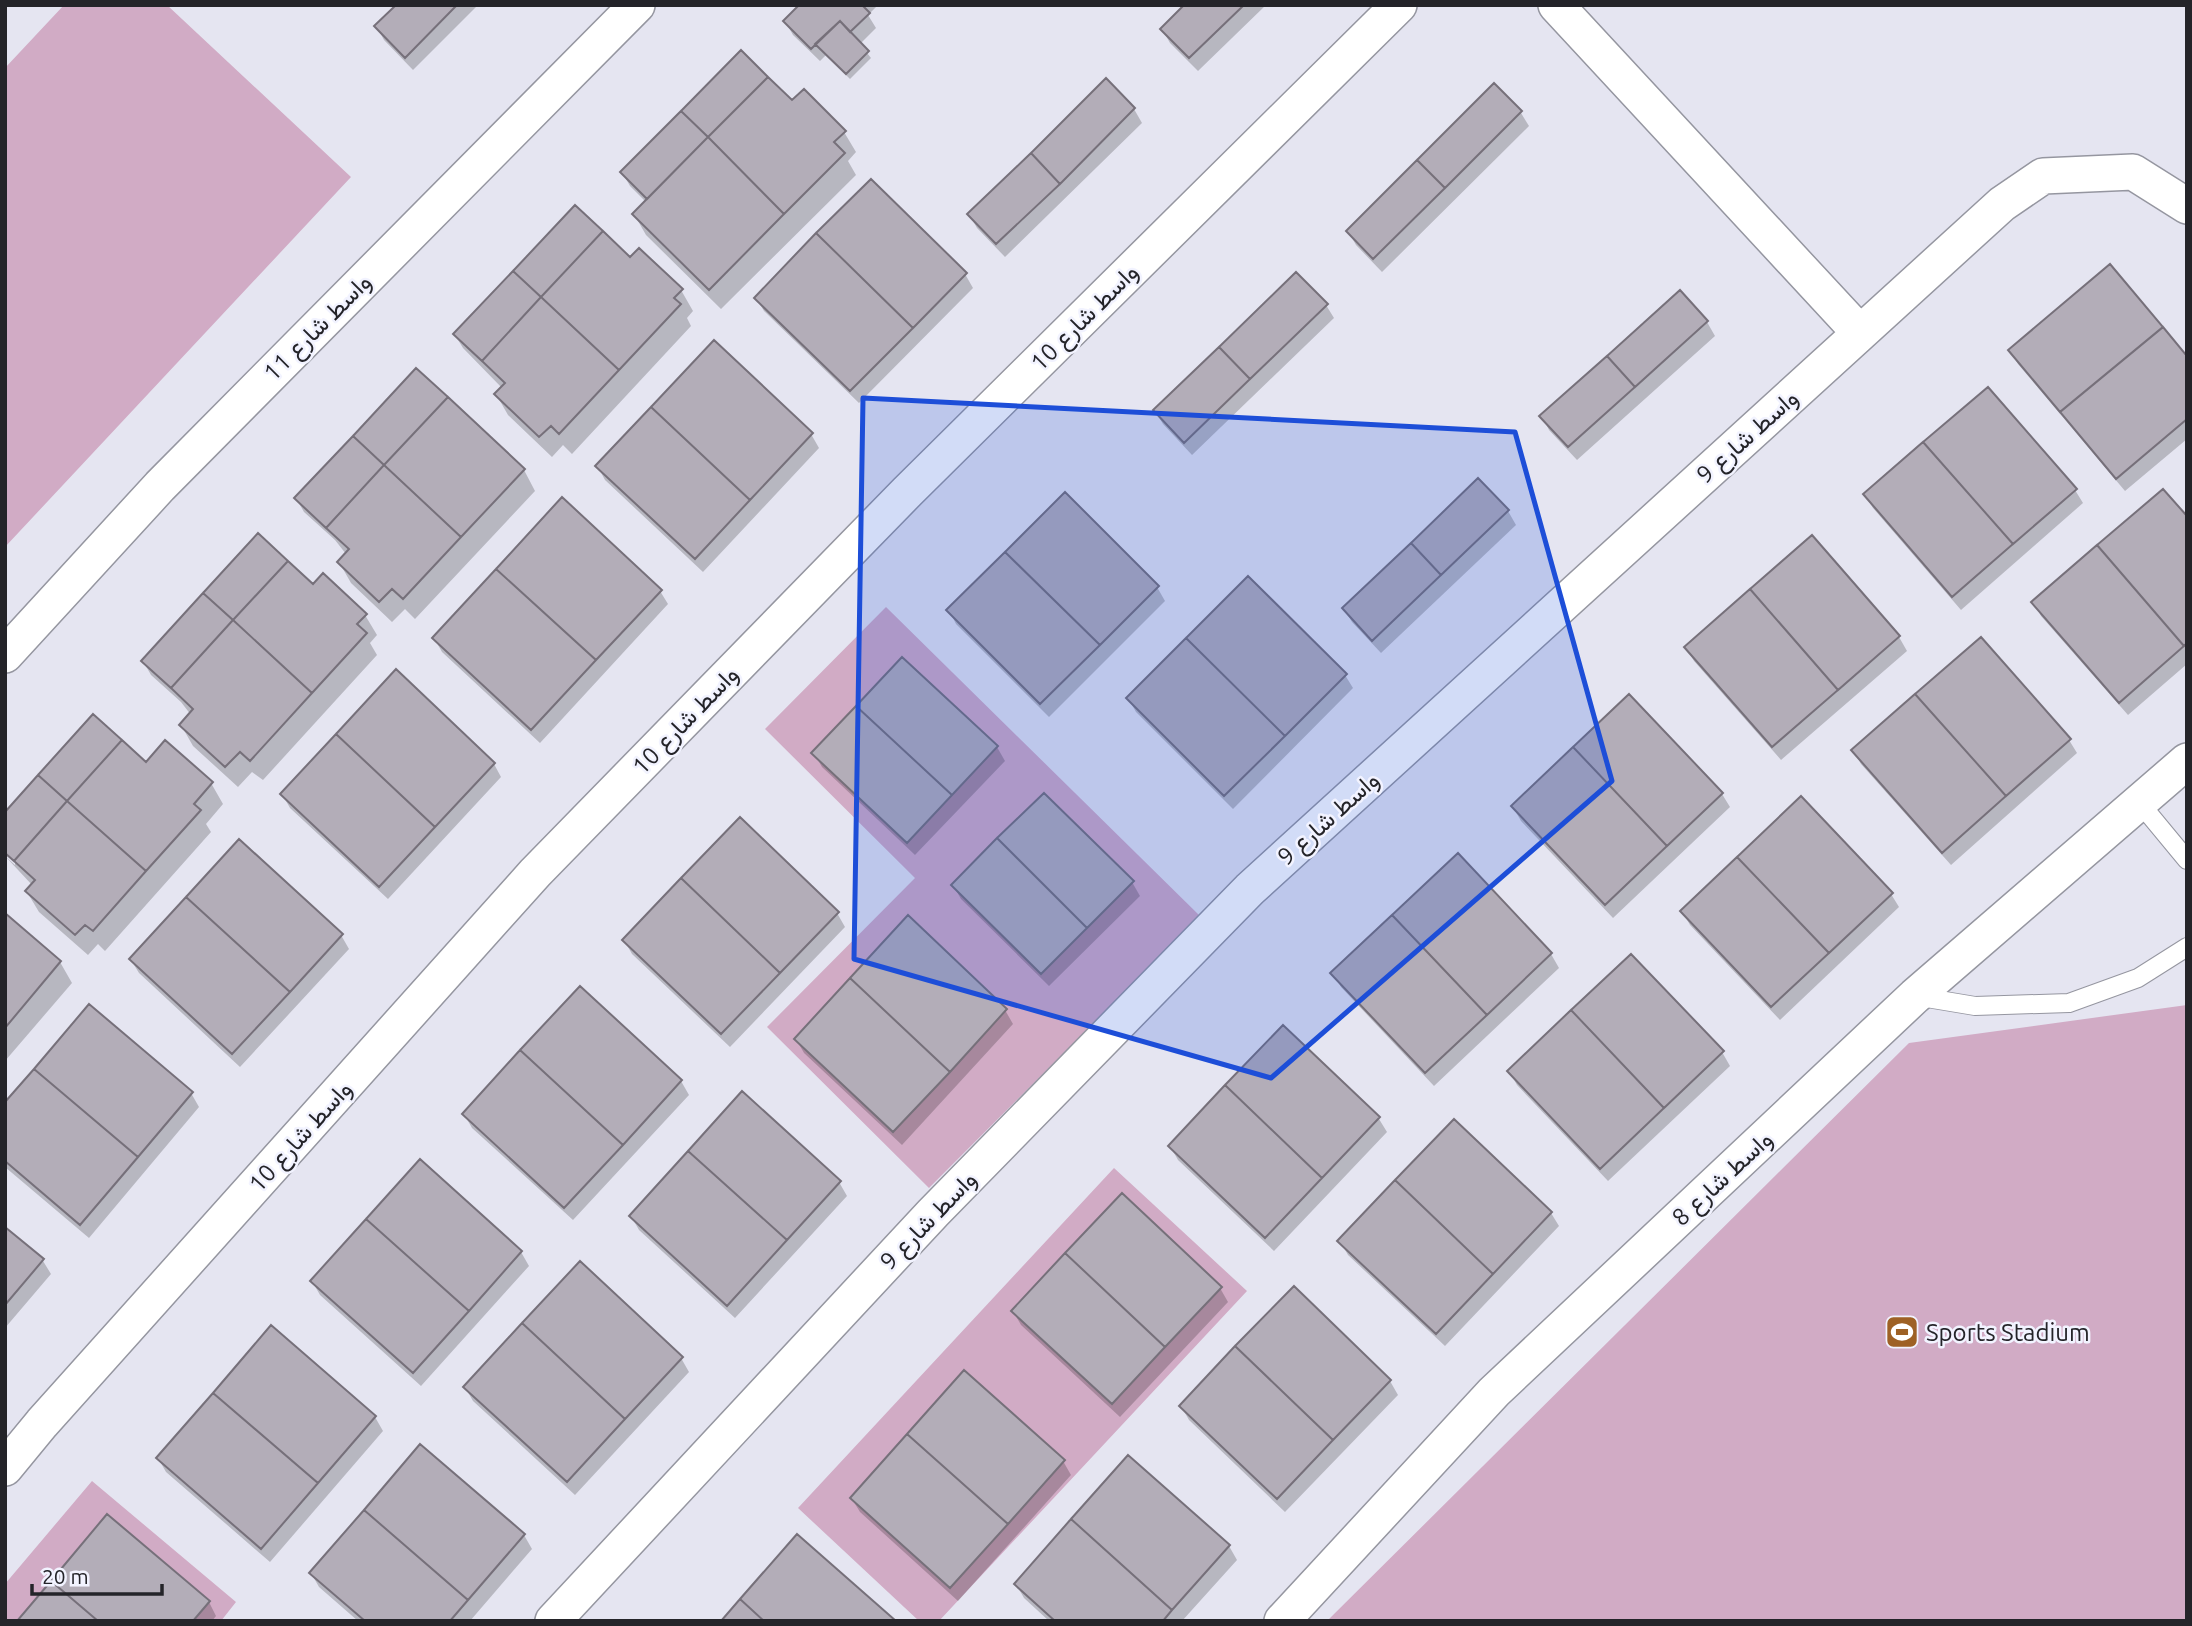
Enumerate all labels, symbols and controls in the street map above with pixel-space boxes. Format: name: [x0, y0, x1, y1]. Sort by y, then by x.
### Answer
street label: واسط شارع 10: [1025, 258, 1145, 378]
street label: واسط شارع 11: [258, 268, 378, 388]
street label: واسط شارع 9: [1691, 384, 1805, 491]
street label: واسط شارع 10: [627, 660, 745, 782]
street label: واسط شارع 9: [1272, 766, 1386, 873]
street label: واسط شارع 10: [243, 1075, 359, 1199]
street label: واسط شارع 8: [1667, 1125, 1779, 1233]
street label: واسط شارع 9: [874, 1165, 984, 1277]
sports icon: Sports Stadium: [1883, 1313, 1921, 1351]
place label: Sports Stadium: [1926, 1319, 2090, 1346]
scale bar: [32, 1552, 161, 1596]
text: 20 m: [42, 1564, 89, 1588]

